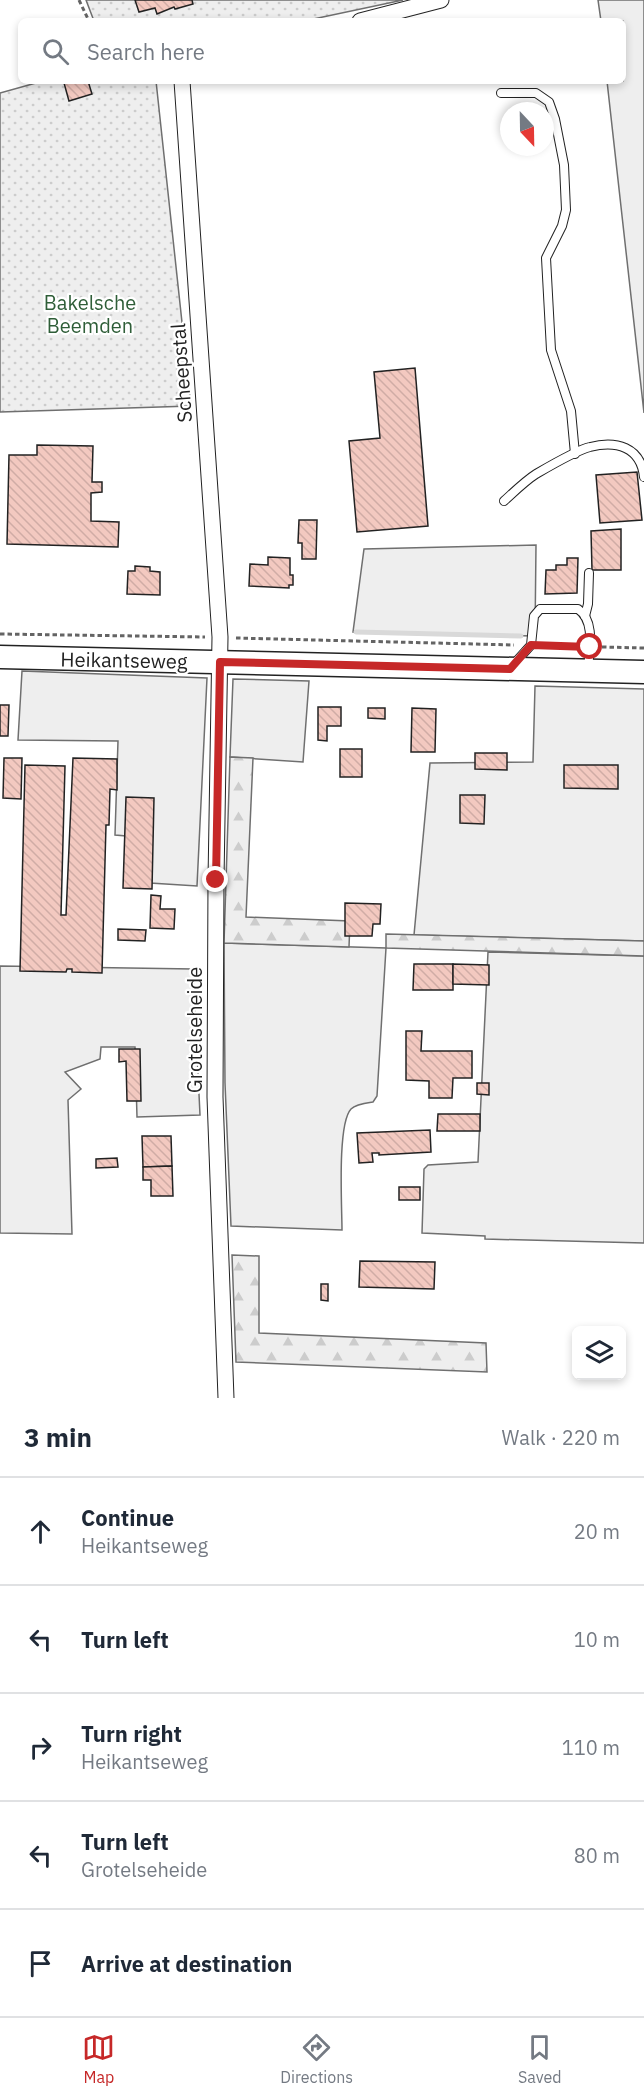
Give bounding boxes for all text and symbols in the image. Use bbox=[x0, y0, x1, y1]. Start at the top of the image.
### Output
search box bbox=[18, 18, 626, 84]
icon: search bbox=[39, 35, 72, 68]
text: Search here bbox=[87, 37, 205, 66]
north arrow bbox=[500, 102, 554, 156]
park label: Bakelsche Beemden bbox=[44, 289, 136, 339]
street label: Scheepstal bbox=[164, 323, 198, 423]
route start bbox=[576, 633, 602, 659]
street label: Heikantseweg bbox=[60, 645, 188, 675]
route end bbox=[202, 866, 228, 892]
street label: Grotelseheide bbox=[181, 967, 208, 1093]
map controls bbox=[572, 1326, 626, 1380]
button: layers bbox=[572, 1326, 626, 1380]
text: 3 min bbox=[24, 1420, 92, 1454]
text: Walk · 220 m bbox=[502, 1424, 620, 1451]
text: Continue bbox=[81, 1503, 174, 1532]
icon: ahead bbox=[24, 1515, 57, 1548]
text: 20 m bbox=[574, 1518, 620, 1545]
text: Heikantseweg bbox=[81, 1532, 208, 1559]
icon: left bbox=[24, 1623, 57, 1656]
text: Turn left bbox=[81, 1625, 169, 1654]
text: 10 m bbox=[574, 1626, 620, 1653]
text: Turn right bbox=[81, 1719, 182, 1748]
icon: right bbox=[24, 1731, 57, 1764]
text: 110 m bbox=[562, 1734, 620, 1761]
text: Heikantseweg bbox=[81, 1748, 208, 1775]
text: Turn left bbox=[81, 1827, 169, 1856]
icon: left bbox=[24, 1839, 57, 1872]
text: 80 m bbox=[574, 1842, 620, 1869]
text: Grotelseheide bbox=[81, 1856, 207, 1883]
icon: arrive bbox=[24, 1947, 57, 1980]
text: Arrive at destination bbox=[81, 1949, 292, 1978]
tab: Map bbox=[82, 2031, 115, 2087]
tab: Directions bbox=[280, 2031, 353, 2087]
tab: Saved bbox=[518, 2031, 562, 2087]

